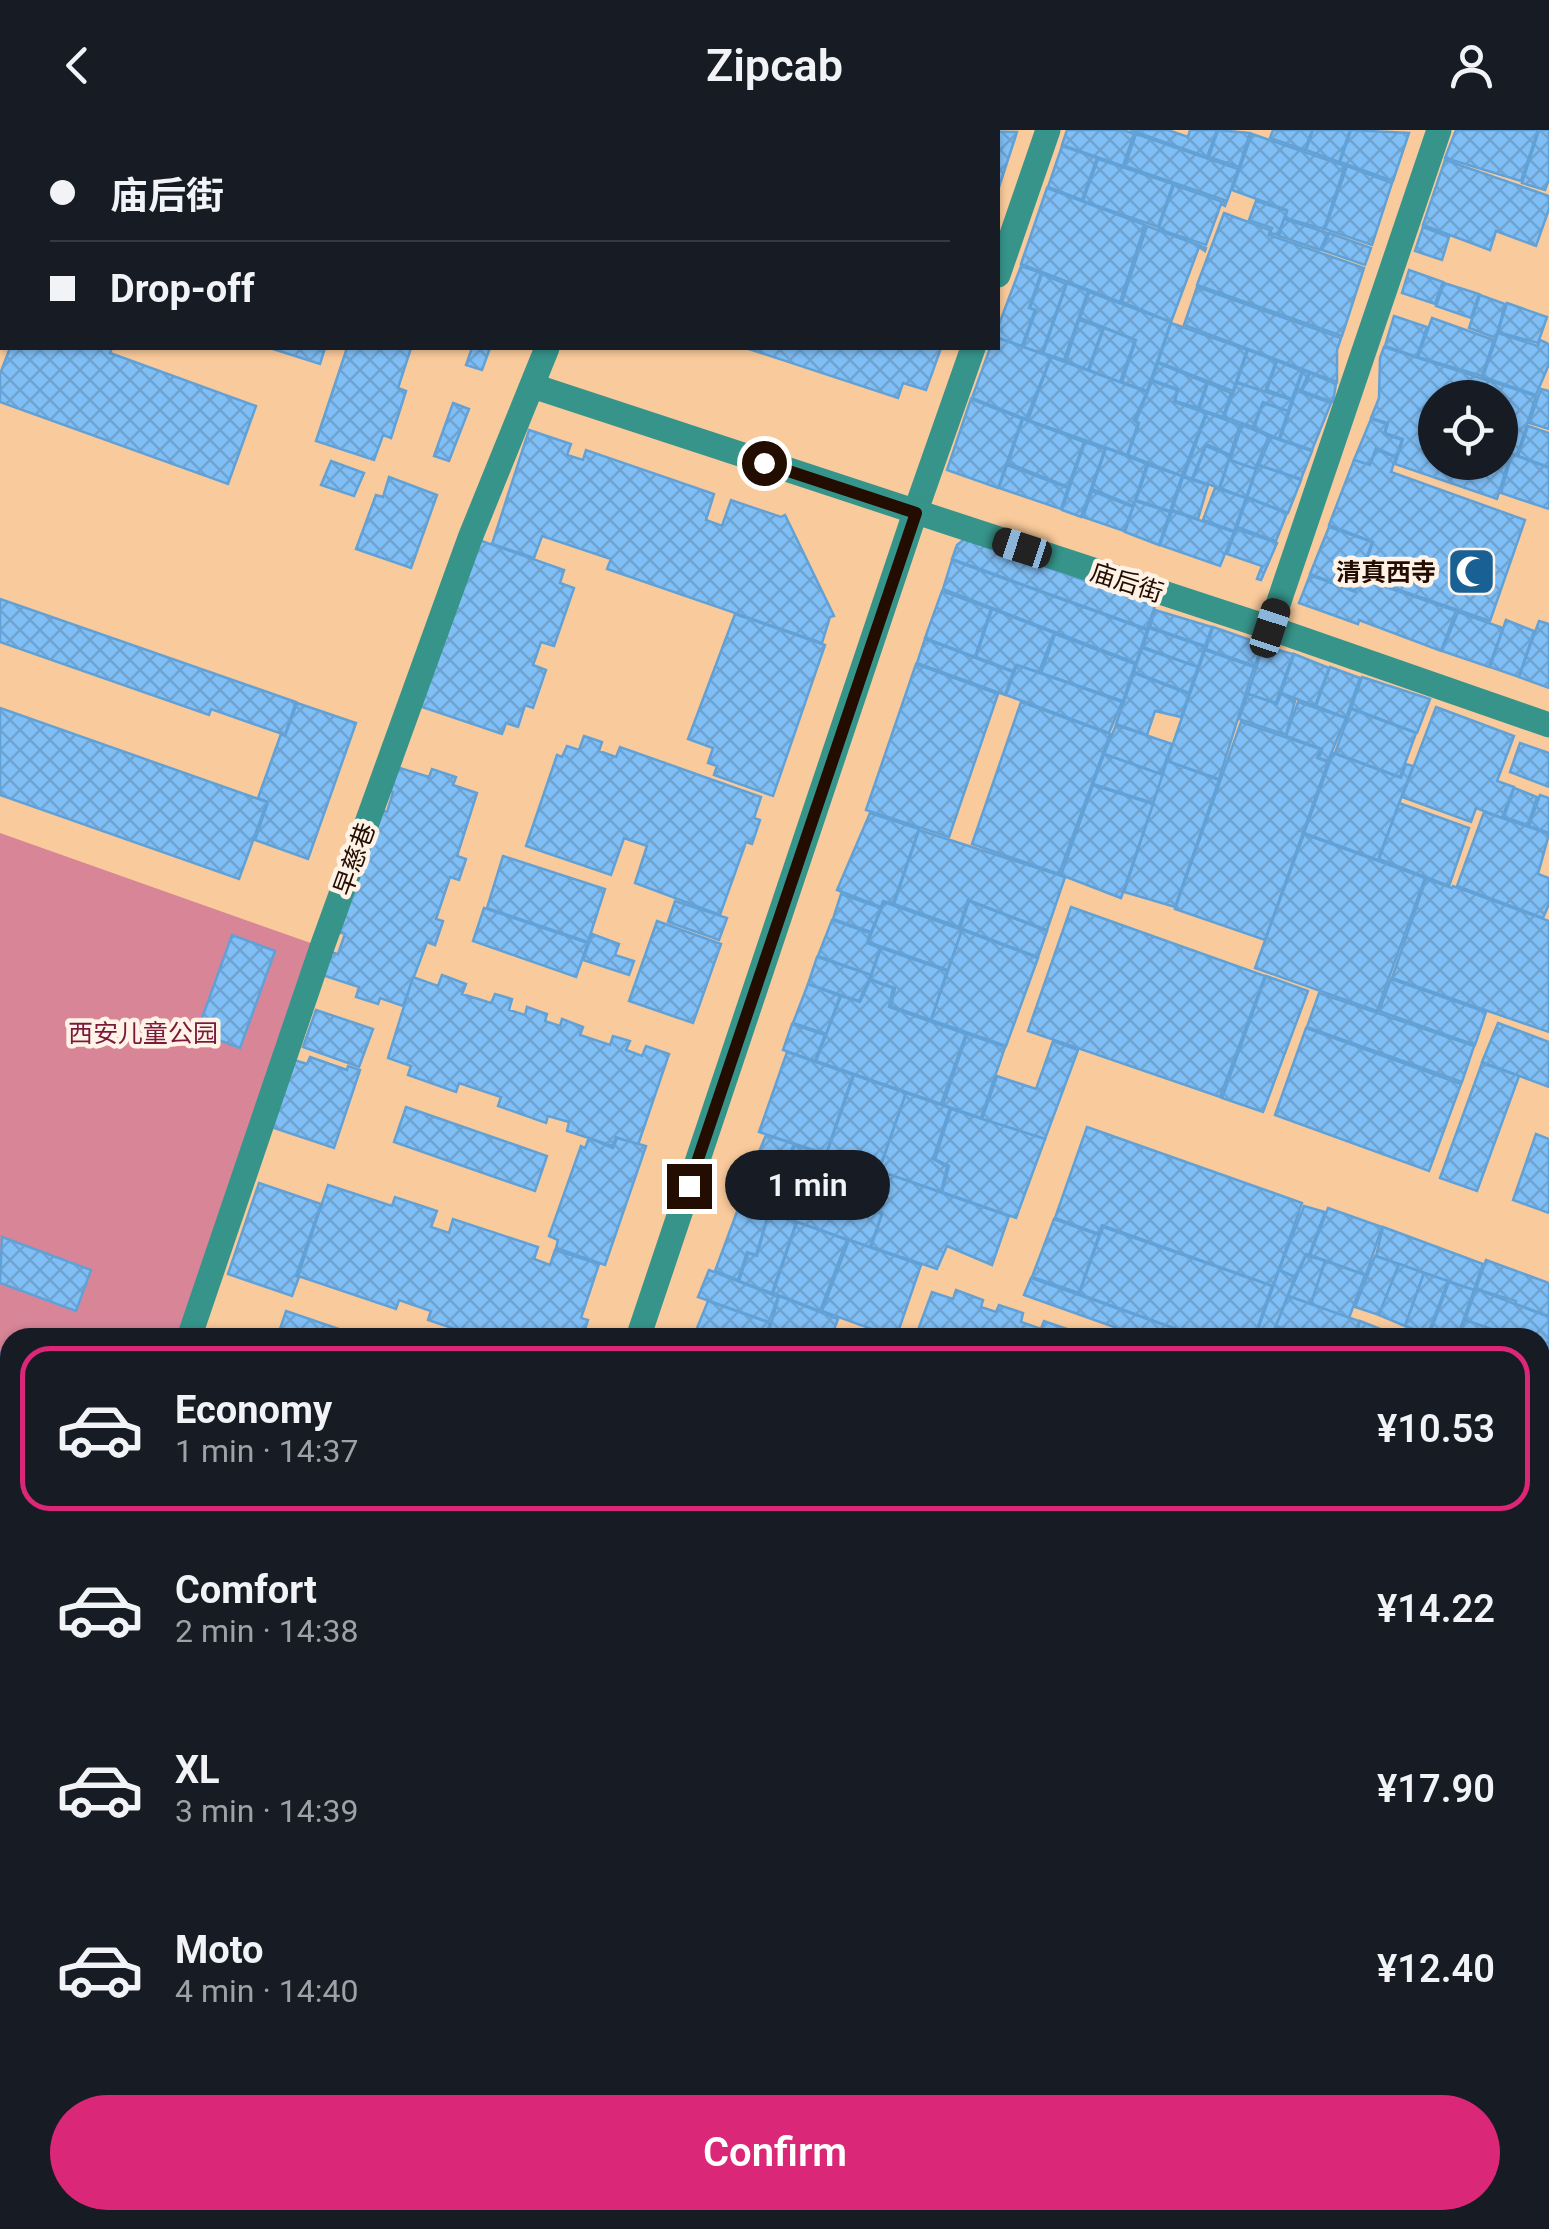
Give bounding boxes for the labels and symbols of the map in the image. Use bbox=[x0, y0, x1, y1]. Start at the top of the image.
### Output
route start bbox=[742, 441, 787, 486]
car bbox=[989, 524, 1055, 572]
mosque icon: 清真西寺 bbox=[1445, 546, 1497, 598]
street label: 庙后街 bbox=[1087, 557, 1167, 608]
place label: 清真西寺 bbox=[1336, 558, 1436, 587]
car bbox=[1246, 595, 1294, 661]
street label: 早慈巷 bbox=[328, 819, 381, 899]
park label: 西安儿童公园 bbox=[68, 1019, 218, 1048]
callout: 1 min bbox=[724, 1151, 889, 1221]
route end bbox=[667, 1164, 712, 1209]

